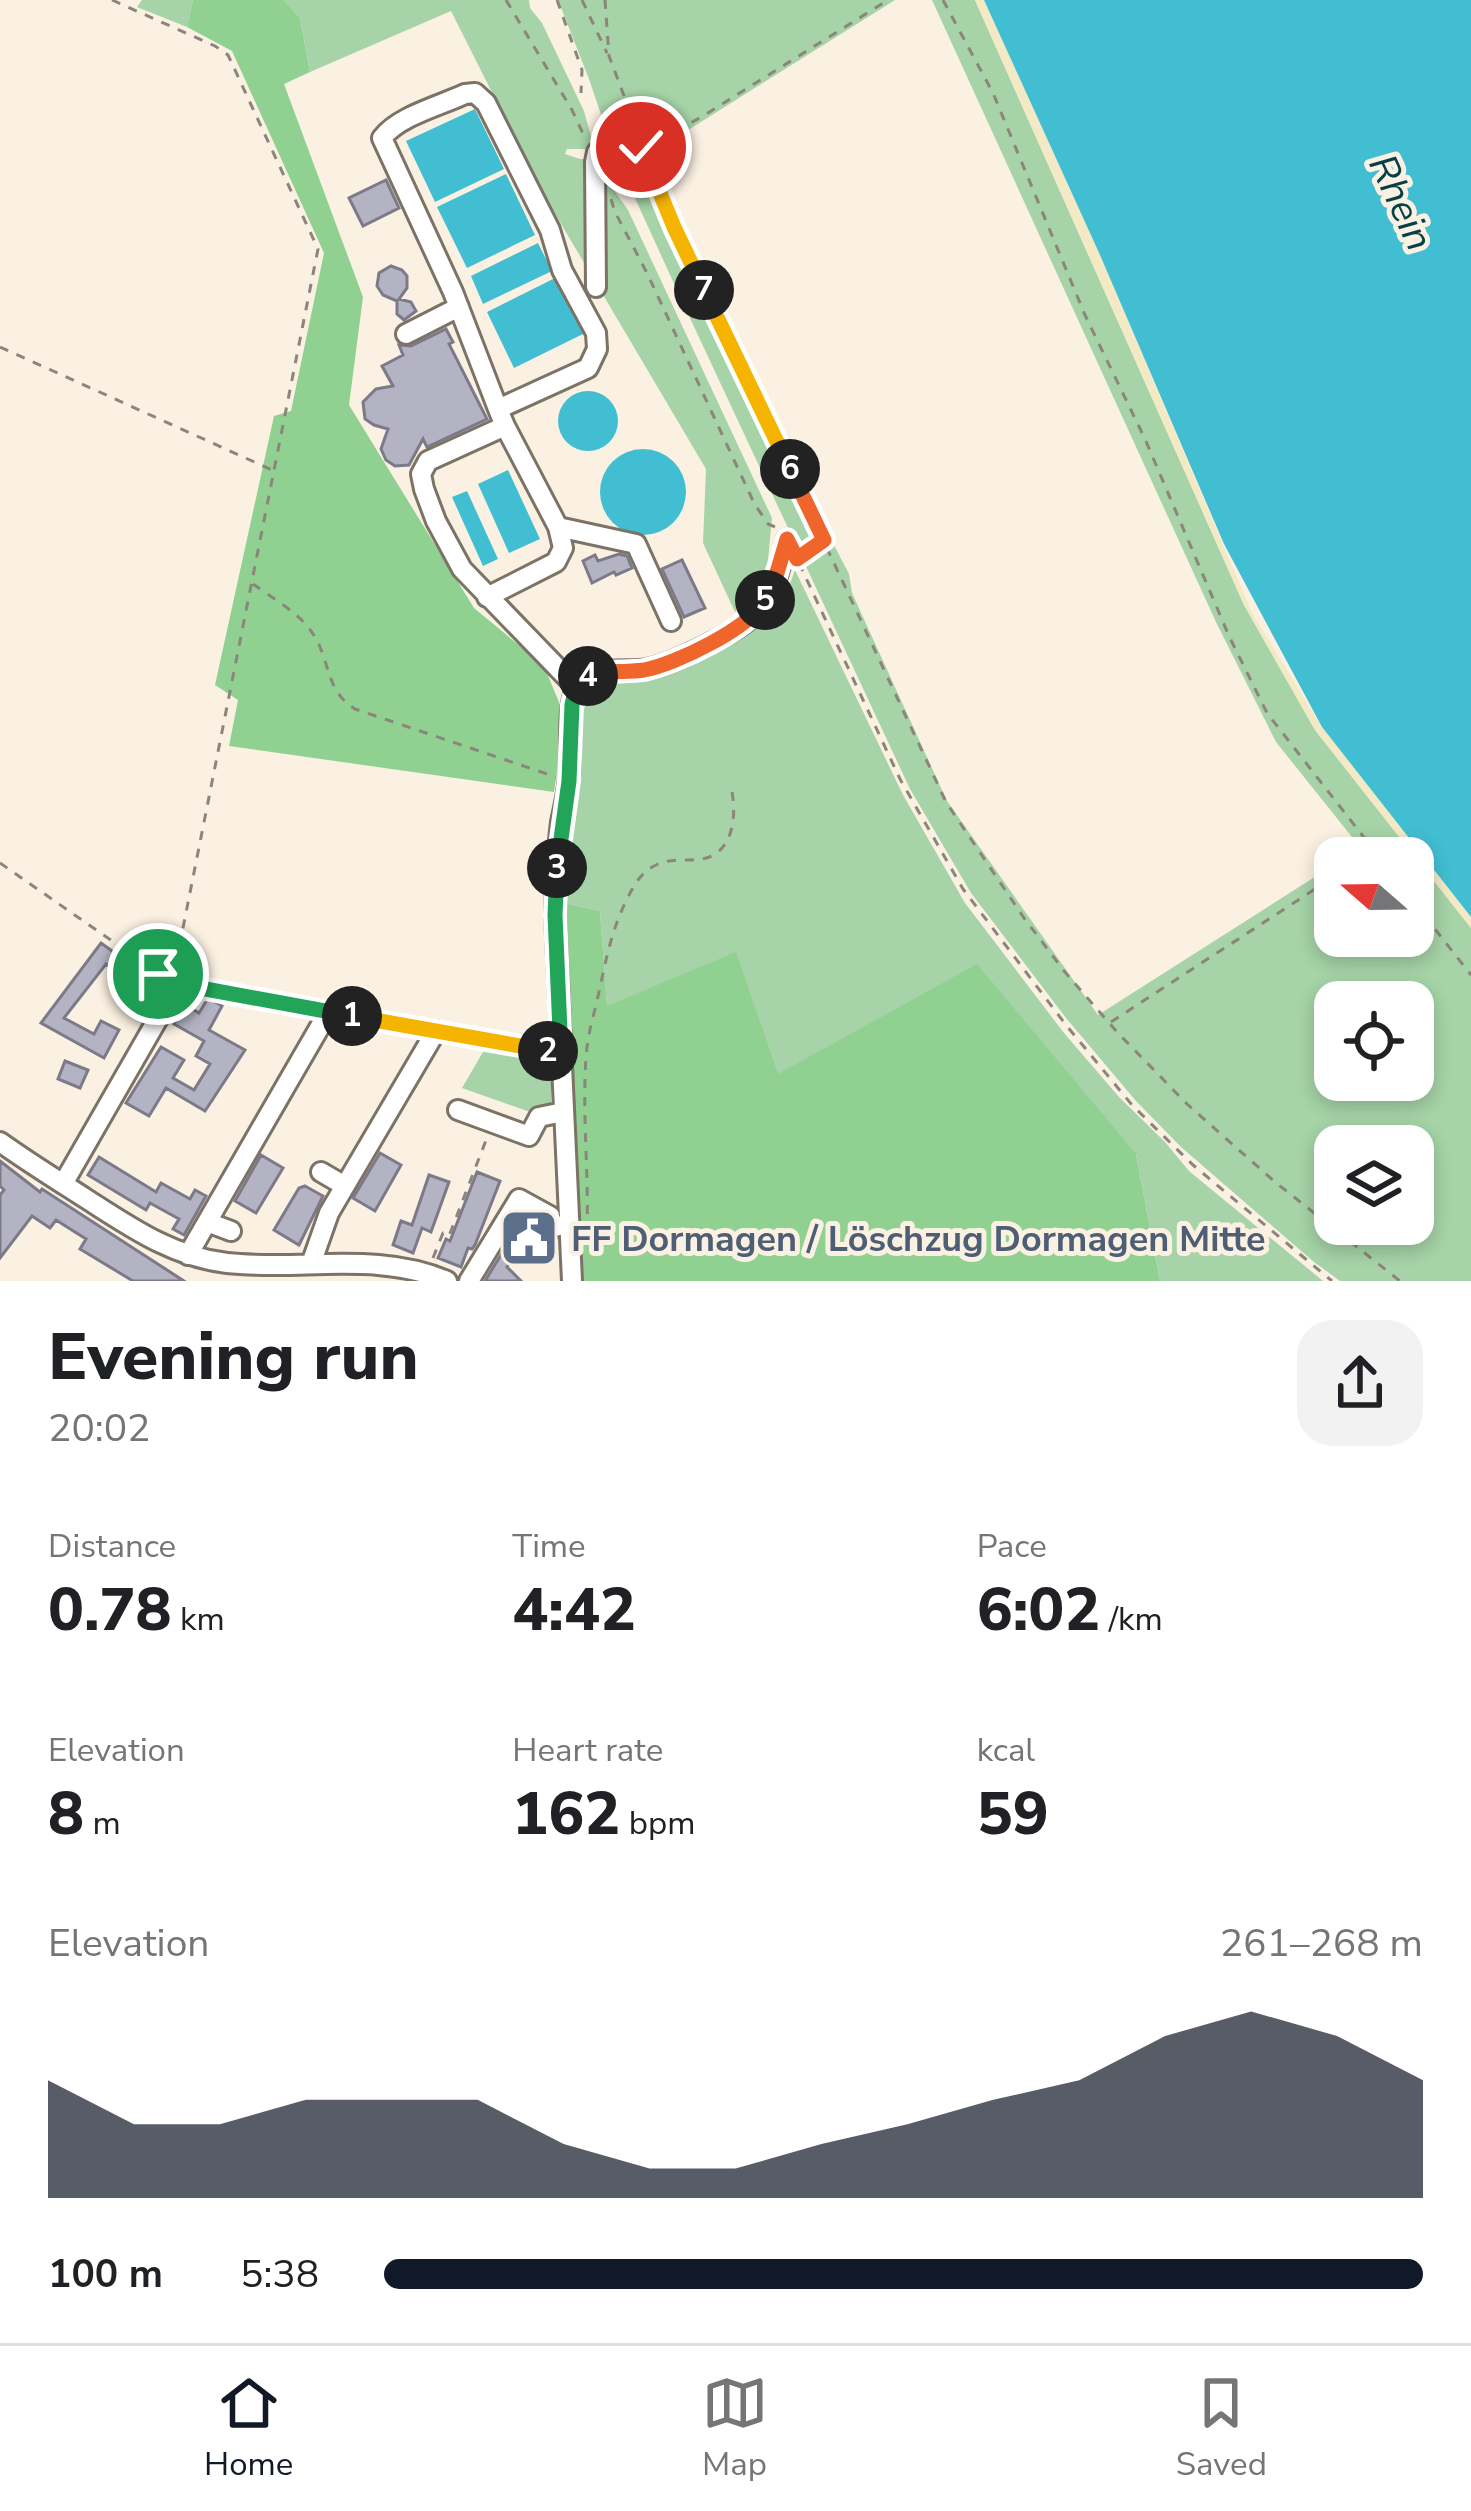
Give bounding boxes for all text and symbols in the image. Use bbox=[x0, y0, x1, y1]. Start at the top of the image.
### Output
pin bbox=[590, 96, 692, 198]
icon: check bbox=[608, 114, 674, 180]
water label: Rhein bbox=[1355, 146, 1446, 259]
pin: 7 bbox=[674, 260, 734, 320]
text: 7 bbox=[694, 267, 714, 312]
pin: 6 bbox=[760, 439, 820, 499]
text: 6 bbox=[780, 446, 800, 491]
pin: 5 bbox=[735, 570, 795, 630]
text: 5 bbox=[755, 577, 775, 622]
pin: 4 bbox=[558, 646, 618, 706]
text: 4 bbox=[578, 653, 598, 698]
north arrow bbox=[1314, 837, 1434, 957]
map controls bbox=[1314, 837, 1434, 1245]
pin: 3 bbox=[527, 838, 587, 898]
text: 3 bbox=[547, 845, 567, 890]
pin bbox=[107, 923, 209, 1025]
icon: arrive bbox=[125, 941, 191, 1007]
button: locate bbox=[1314, 981, 1434, 1101]
pin: 1 bbox=[322, 986, 382, 1046]
text: 1 bbox=[342, 993, 362, 1038]
pin: 2 bbox=[518, 1021, 578, 1081]
text: 2 bbox=[538, 1028, 558, 1073]
button: layers bbox=[1314, 1125, 1434, 1245]
public building icon: FF Dormagen / Löschzug Dormagen Mitte bbox=[498, 1207, 560, 1269]
place label: FF Dormagen / Löschzug Dormagen Mitte bbox=[571, 1215, 1266, 1264]
text: Evening run bbox=[48, 1312, 419, 1402]
button: share bbox=[1297, 1320, 1423, 1446]
text: 20:02 bbox=[48, 1402, 151, 1455]
text: Distance bbox=[48, 1524, 176, 1569]
text: Time bbox=[512, 1524, 586, 1569]
text: Pace bbox=[977, 1524, 1047, 1569]
text: 0.78 bbox=[48, 1569, 172, 1651]
text: 4:42 bbox=[512, 1569, 636, 1651]
text: 6:02 bbox=[977, 1569, 1100, 1651]
text: km bbox=[172, 1597, 225, 1642]
text: /km bbox=[1100, 1597, 1163, 1642]
text: Elevation bbox=[48, 1728, 185, 1773]
text: Heart rate bbox=[512, 1728, 663, 1773]
text: kcal bbox=[977, 1728, 1035, 1773]
text: 8 bbox=[48, 1773, 84, 1855]
text: 162 bbox=[512, 1773, 620, 1855]
text: 59 bbox=[977, 1773, 1049, 1855]
text: m bbox=[84, 1801, 121, 1846]
text: bpm bbox=[620, 1801, 696, 1846]
text: Elevation bbox=[48, 1917, 209, 1970]
text: 261–268 m bbox=[1220, 1917, 1423, 1970]
text: 100 m bbox=[48, 2248, 163, 2301]
text: 5:38 bbox=[240, 2248, 319, 2301]
tab: Home bbox=[204, 2370, 293, 2487]
tab: Map bbox=[702, 2370, 768, 2487]
tab: Saved bbox=[1176, 2370, 1267, 2487]

